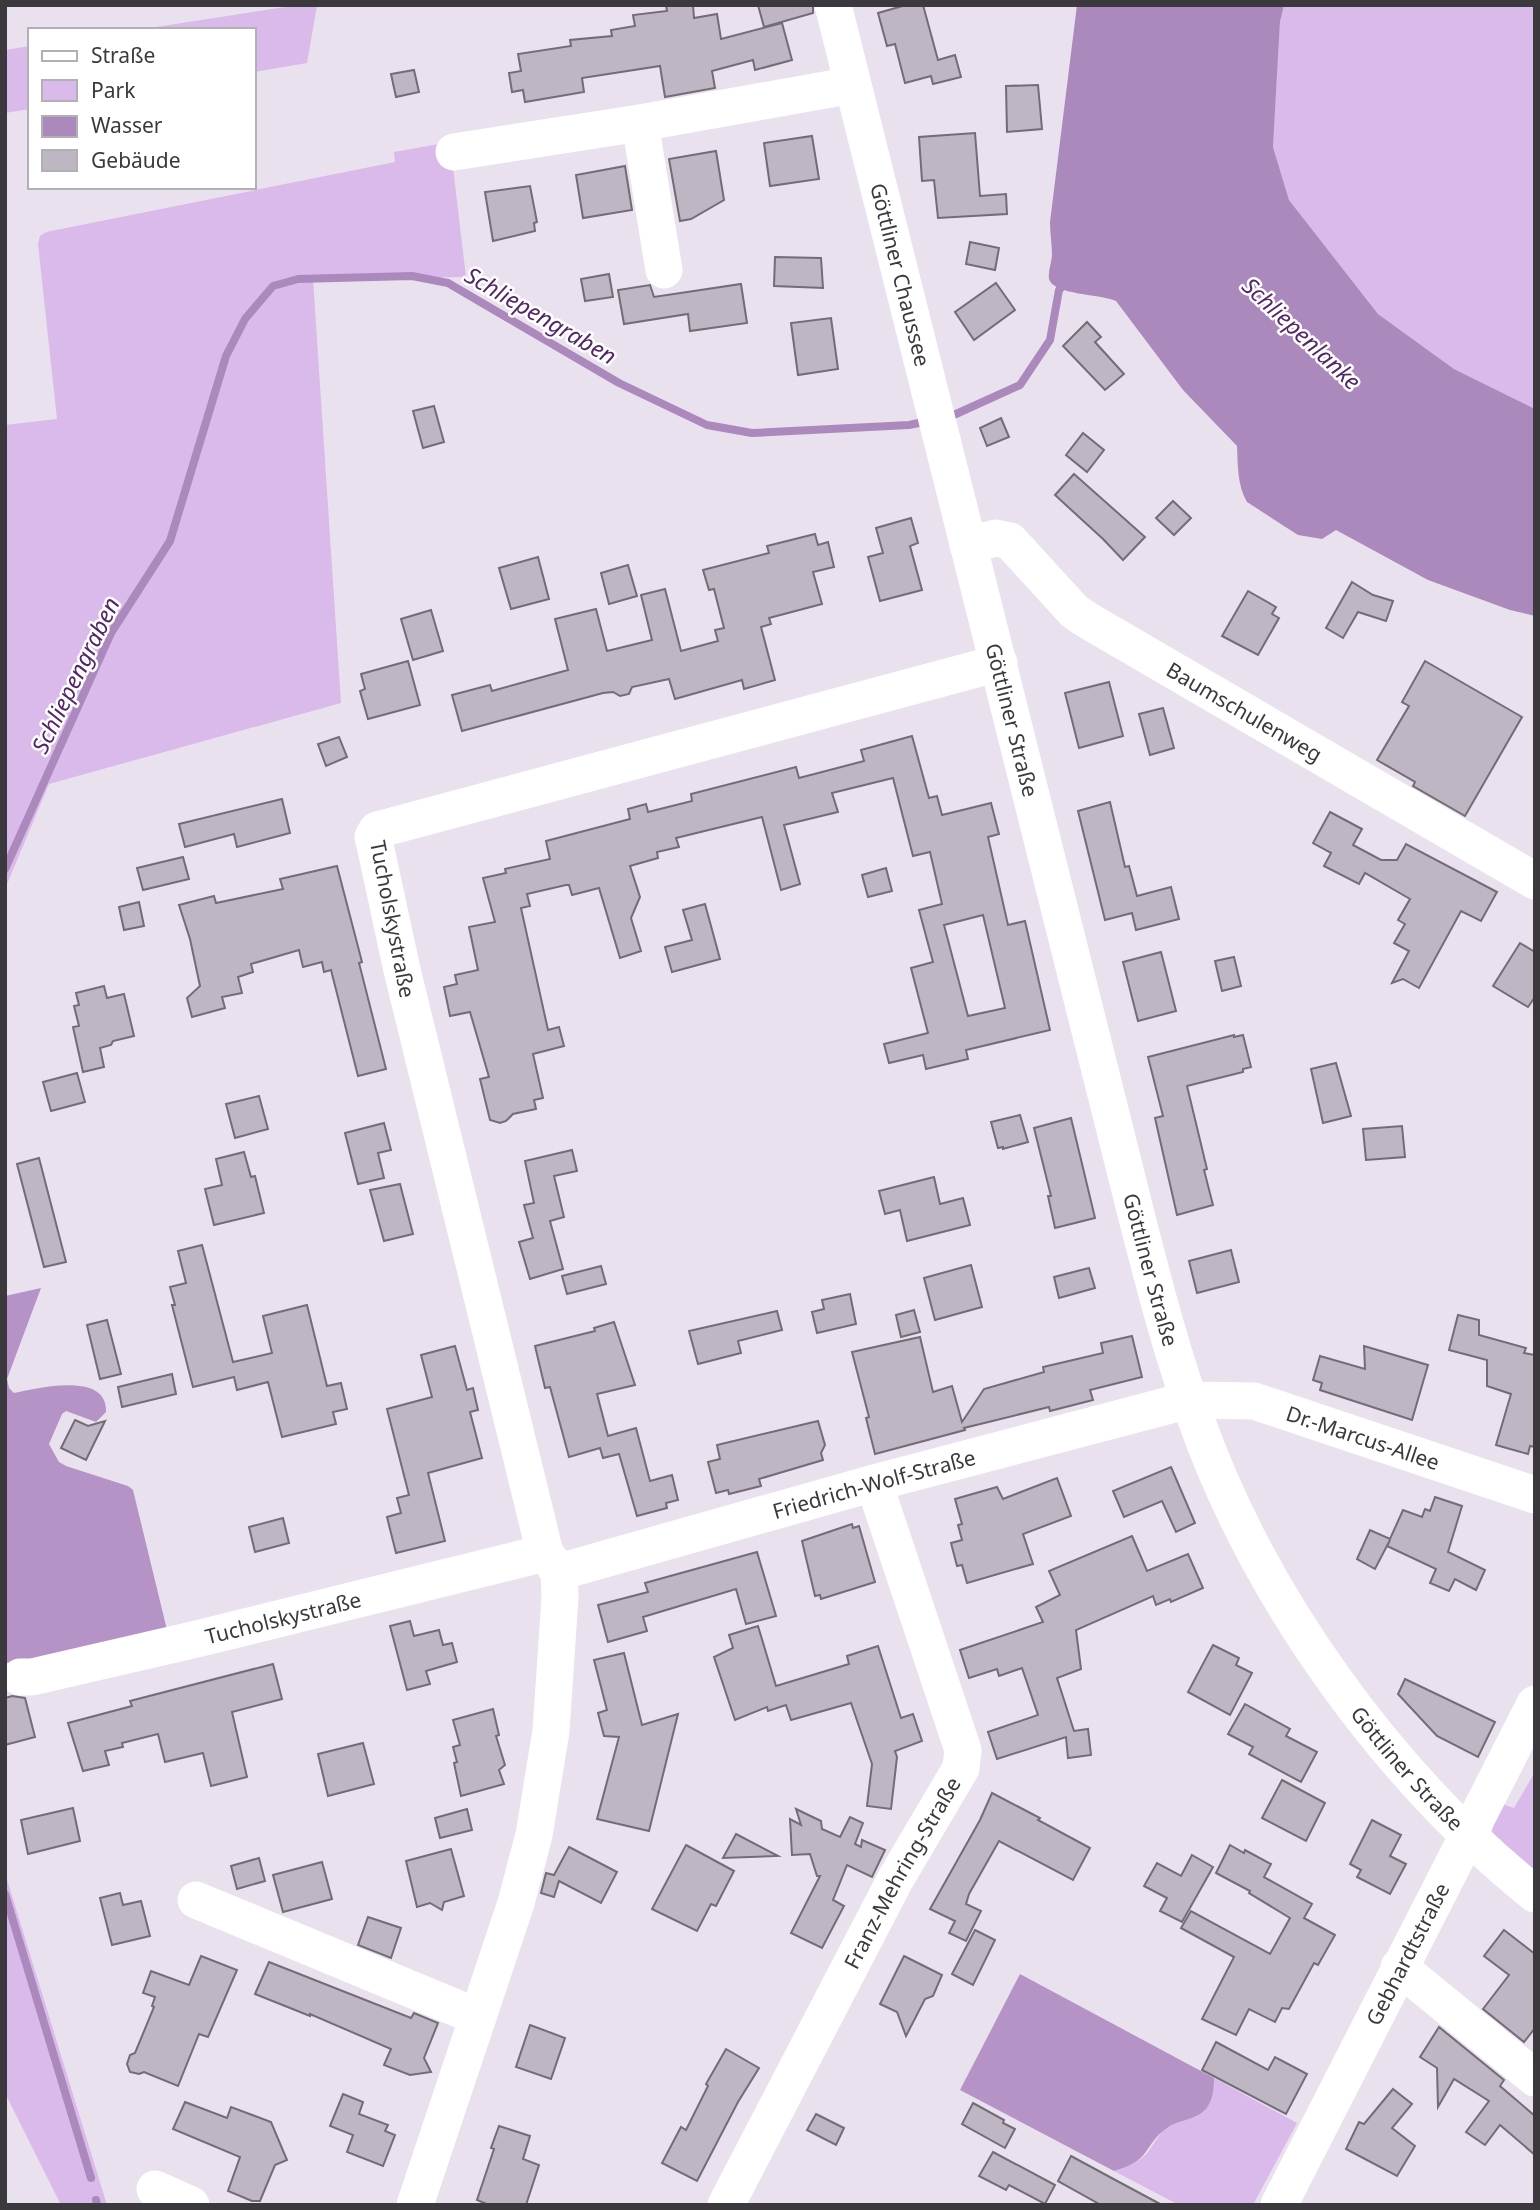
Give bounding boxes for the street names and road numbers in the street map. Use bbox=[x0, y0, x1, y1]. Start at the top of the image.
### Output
street label: Göttliner Chaussee bbox=[864, 180, 937, 369]
street label: Göttliner Straße bbox=[979, 640, 1045, 800]
street label: Baumschulenweg bbox=[1161, 655, 1327, 768]
street label: Tucholskystraße bbox=[364, 838, 422, 1000]
street label: Göttliner Straße bbox=[1117, 1190, 1185, 1350]
street label: Dr.-Marcus-Allee bbox=[1283, 1399, 1443, 1476]
street label: Friedrich-Wolf-Straße bbox=[769, 1443, 978, 1525]
street label: Tucholskystraße bbox=[202, 1585, 364, 1650]
street label: Göttliner Straße bbox=[1345, 1700, 1470, 1837]
street label: Franz-Mehring-Straße bbox=[837, 1772, 967, 1973]
street label: Gebhardtstraße bbox=[1359, 1878, 1455, 2030]

